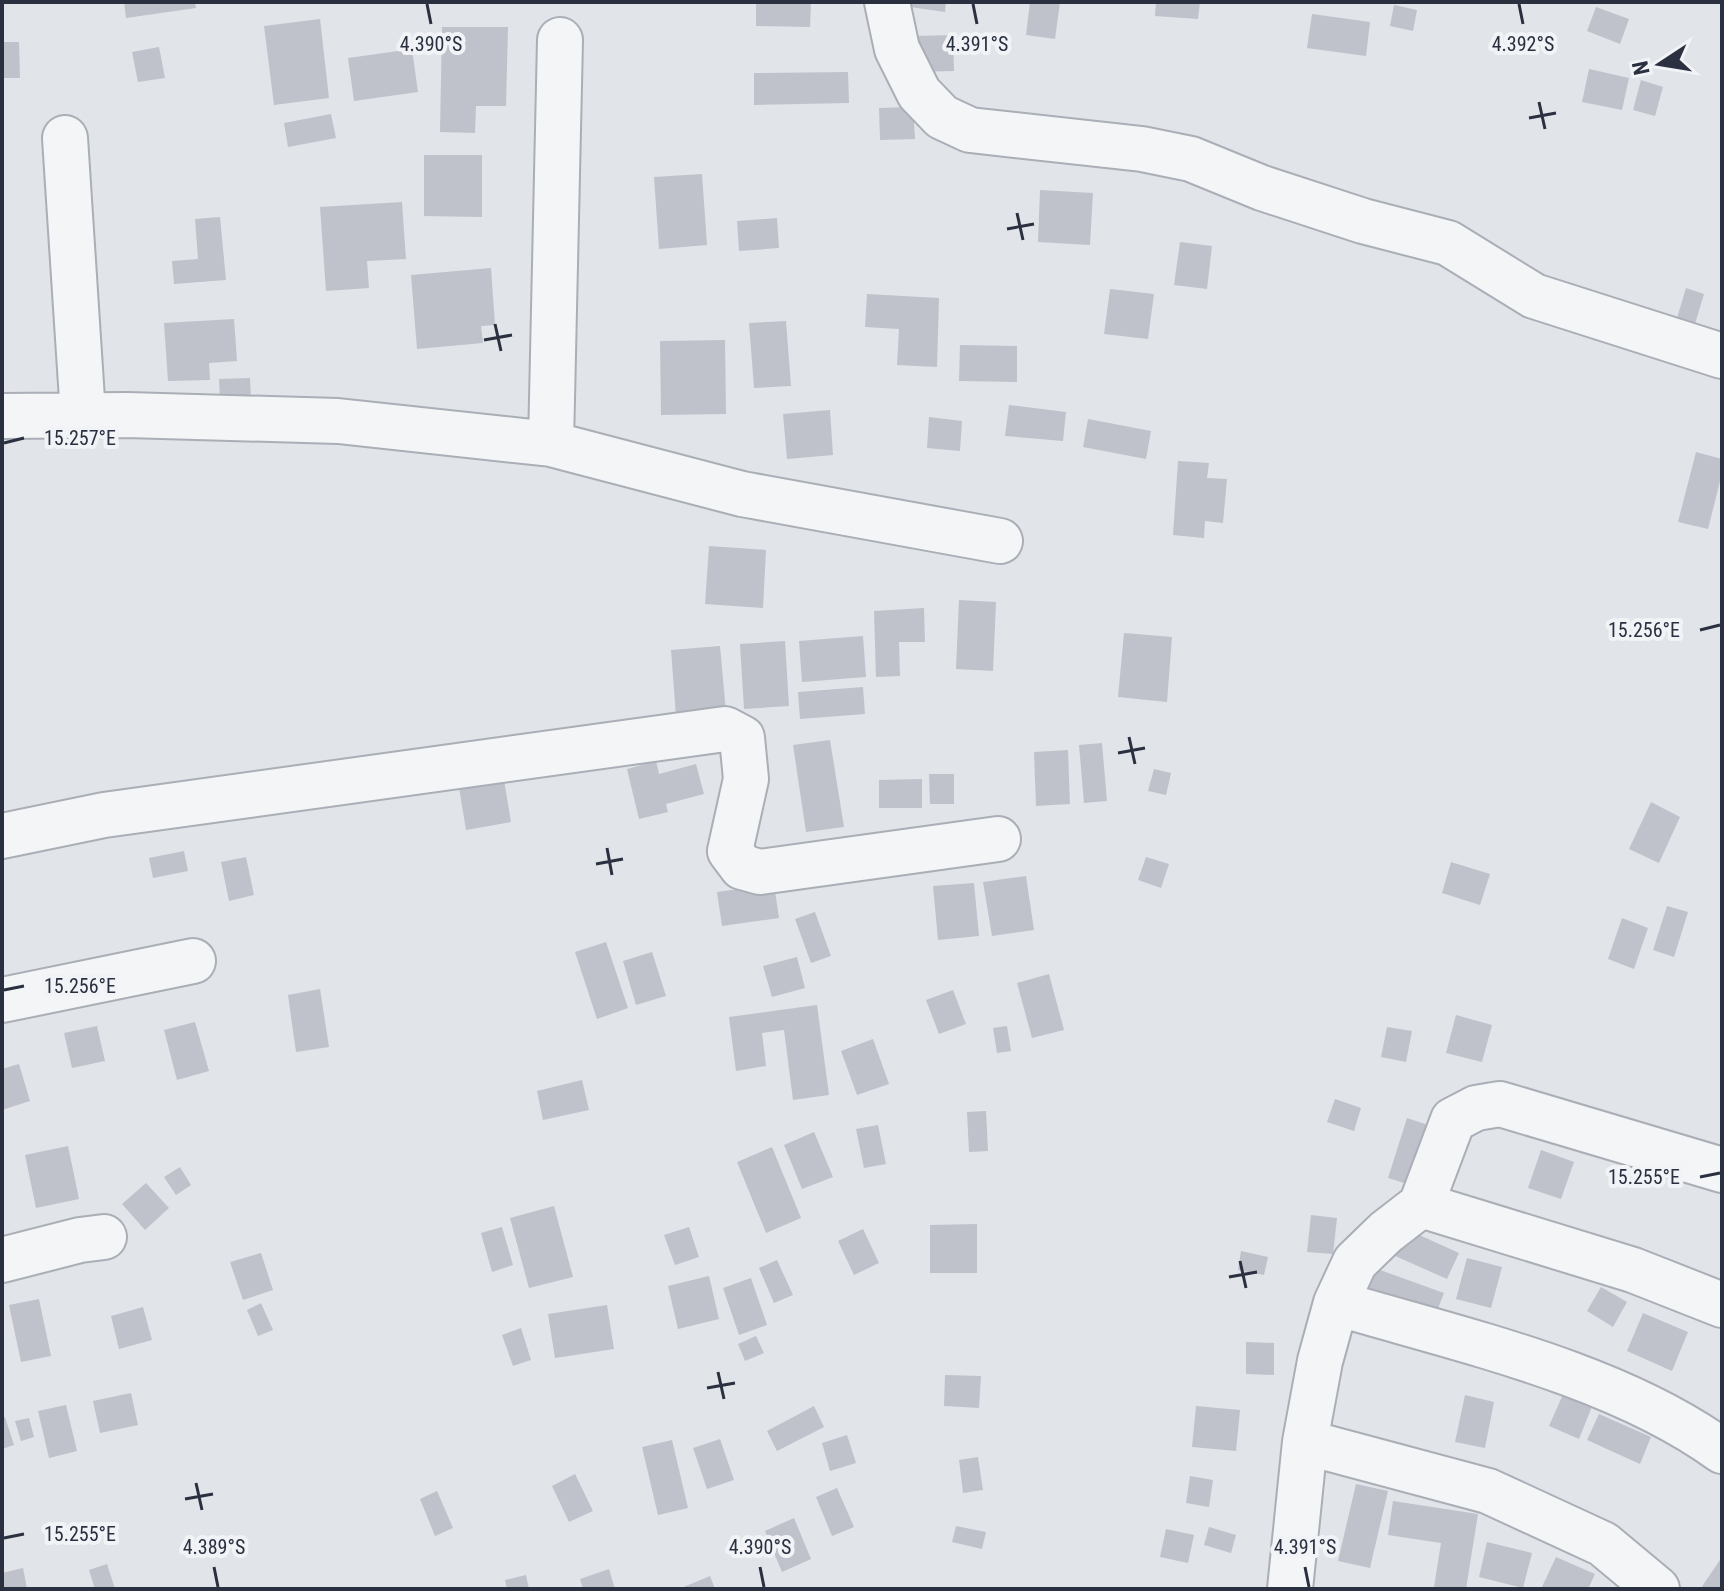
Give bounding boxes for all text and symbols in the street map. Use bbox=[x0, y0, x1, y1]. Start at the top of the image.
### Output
north arrow bbox=[1620, 24, 1700, 104]
text: 4.390°S bbox=[400, 32, 462, 56]
text: 4.391°S bbox=[946, 32, 1008, 56]
text: 4.392°S bbox=[1492, 32, 1554, 56]
text: N bbox=[1627, 59, 1655, 77]
text: 15.257°E bbox=[44, 426, 116, 450]
text: 15.256°E bbox=[1608, 618, 1680, 642]
text: 15.256°E bbox=[44, 974, 116, 998]
text: 15.255°E bbox=[1608, 1165, 1680, 1189]
text: 15.255°E bbox=[44, 1522, 116, 1546]
text: 4.389°S bbox=[183, 1535, 245, 1559]
text: 4.390°S bbox=[729, 1535, 791, 1559]
text: 4.391°S bbox=[1274, 1535, 1336, 1559]

